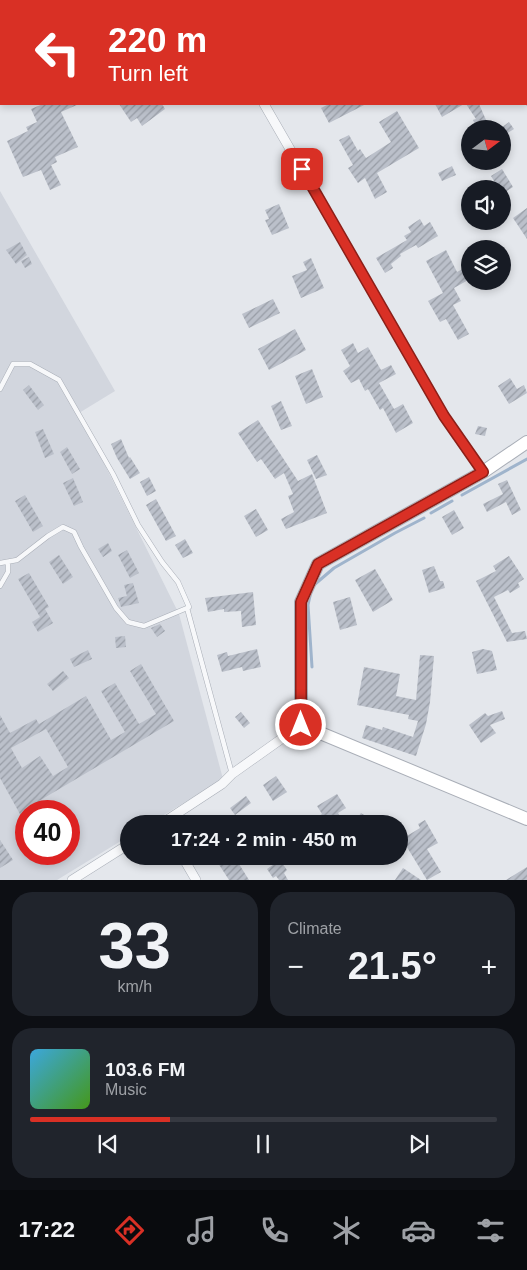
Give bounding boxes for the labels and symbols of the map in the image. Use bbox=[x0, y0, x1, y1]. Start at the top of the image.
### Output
north arrow bbox=[461, 120, 511, 170]
pin bbox=[281, 148, 323, 190]
position arrow bbox=[274, 698, 326, 750]
speed limit sign: 40 bbox=[15, 800, 80, 865]

